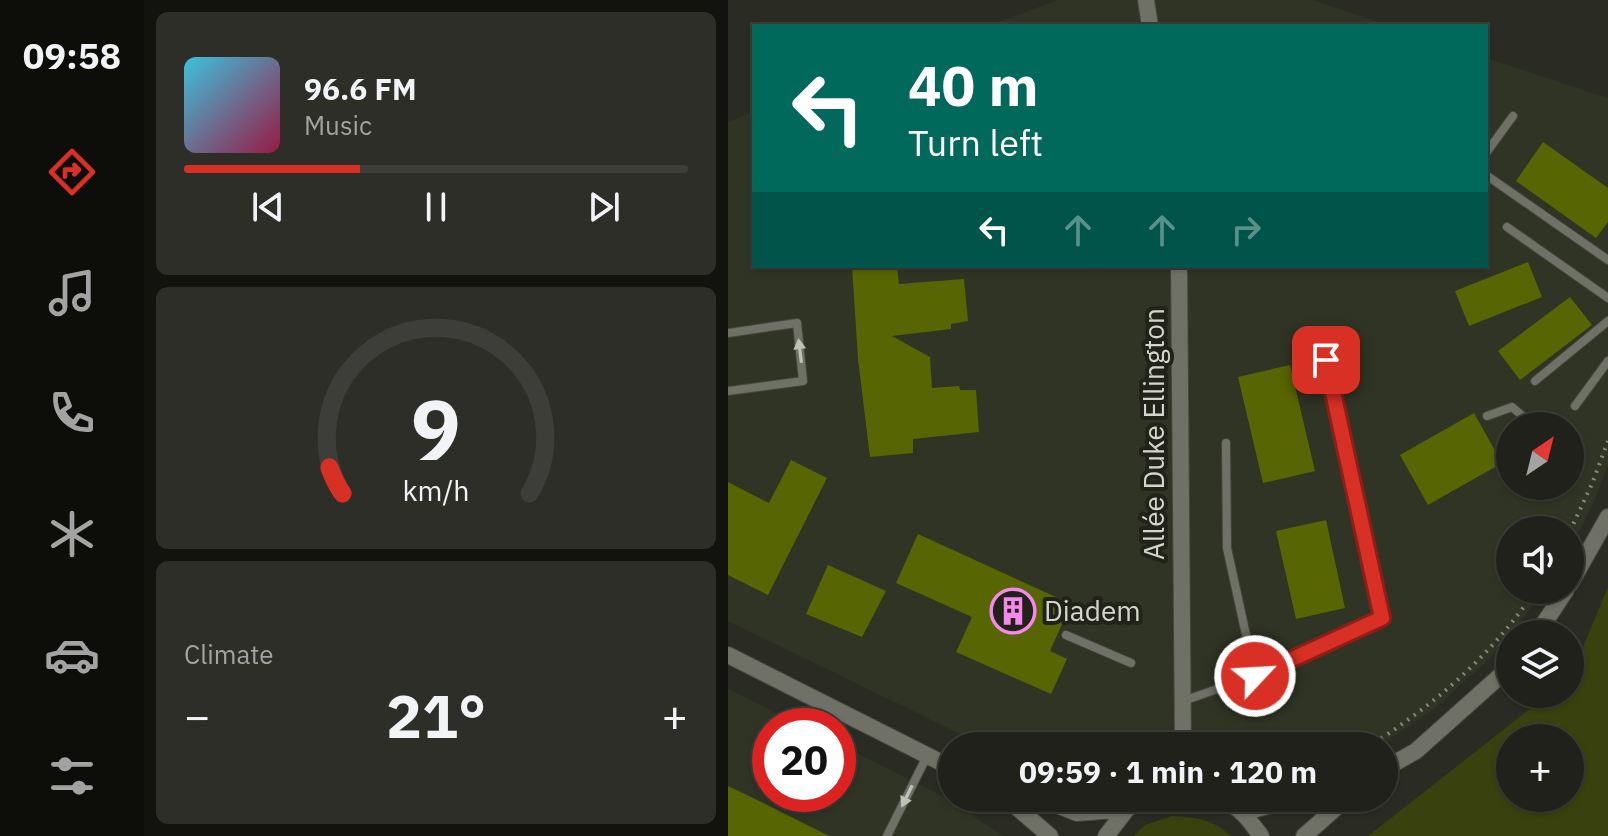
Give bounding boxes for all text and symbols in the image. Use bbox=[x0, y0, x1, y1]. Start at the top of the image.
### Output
text: 09:58 bbox=[23, 32, 121, 79]
text: 40 m bbox=[908, 49, 1038, 121]
icon: left bbox=[776, 56, 880, 160]
text: 96.6 FM bbox=[304, 69, 417, 108]
text: Music bbox=[304, 108, 372, 142]
text: Turn left bbox=[908, 119, 1043, 166]
icon: directions bbox=[44, 144, 100, 200]
icon: previous bbox=[246, 185, 290, 229]
icon: pause bbox=[414, 185, 458, 229]
icon: next bbox=[582, 185, 626, 229]
icon: left bbox=[972, 208, 1016, 252]
icon: ahead bbox=[1056, 208, 1100, 252]
icon: ahead bbox=[1140, 208, 1184, 252]
icon: right bbox=[1224, 208, 1268, 252]
icon: music bbox=[44, 265, 100, 321]
street label: Allée Duke Ellington bbox=[1135, 308, 1172, 560]
pin bbox=[1292, 326, 1360, 394]
one-way arrow bbox=[793, 338, 806, 363]
icon: arrive bbox=[1304, 338, 1348, 382]
text: 9 bbox=[411, 375, 461, 483]
icon: phone bbox=[44, 385, 100, 441]
north arrow bbox=[1496, 412, 1584, 500]
map controls bbox=[1496, 412, 1584, 812]
text: km/h bbox=[402, 472, 470, 509]
icon: climate bbox=[44, 506, 100, 562]
button: sound bbox=[1496, 516, 1584, 604]
building icon: Diadem bbox=[989, 587, 1037, 635]
place label: Diadem bbox=[1044, 592, 1141, 629]
button: layers bbox=[1496, 620, 1584, 708]
icon: car bbox=[44, 627, 100, 683]
position arrow bbox=[1213, 634, 1297, 718]
text: Climate bbox=[184, 637, 274, 671]
text: 21° bbox=[386, 676, 486, 755]
text: − bbox=[184, 687, 210, 744]
text: + bbox=[662, 687, 688, 744]
speed limit sign: 20 bbox=[752, 708, 856, 812]
button: + bbox=[1496, 724, 1584, 812]
icon: filters bbox=[44, 748, 100, 804]
text: 09:59 · 1 min · 120 m bbox=[1019, 752, 1317, 791]
one-way arrow bbox=[900, 784, 914, 807]

